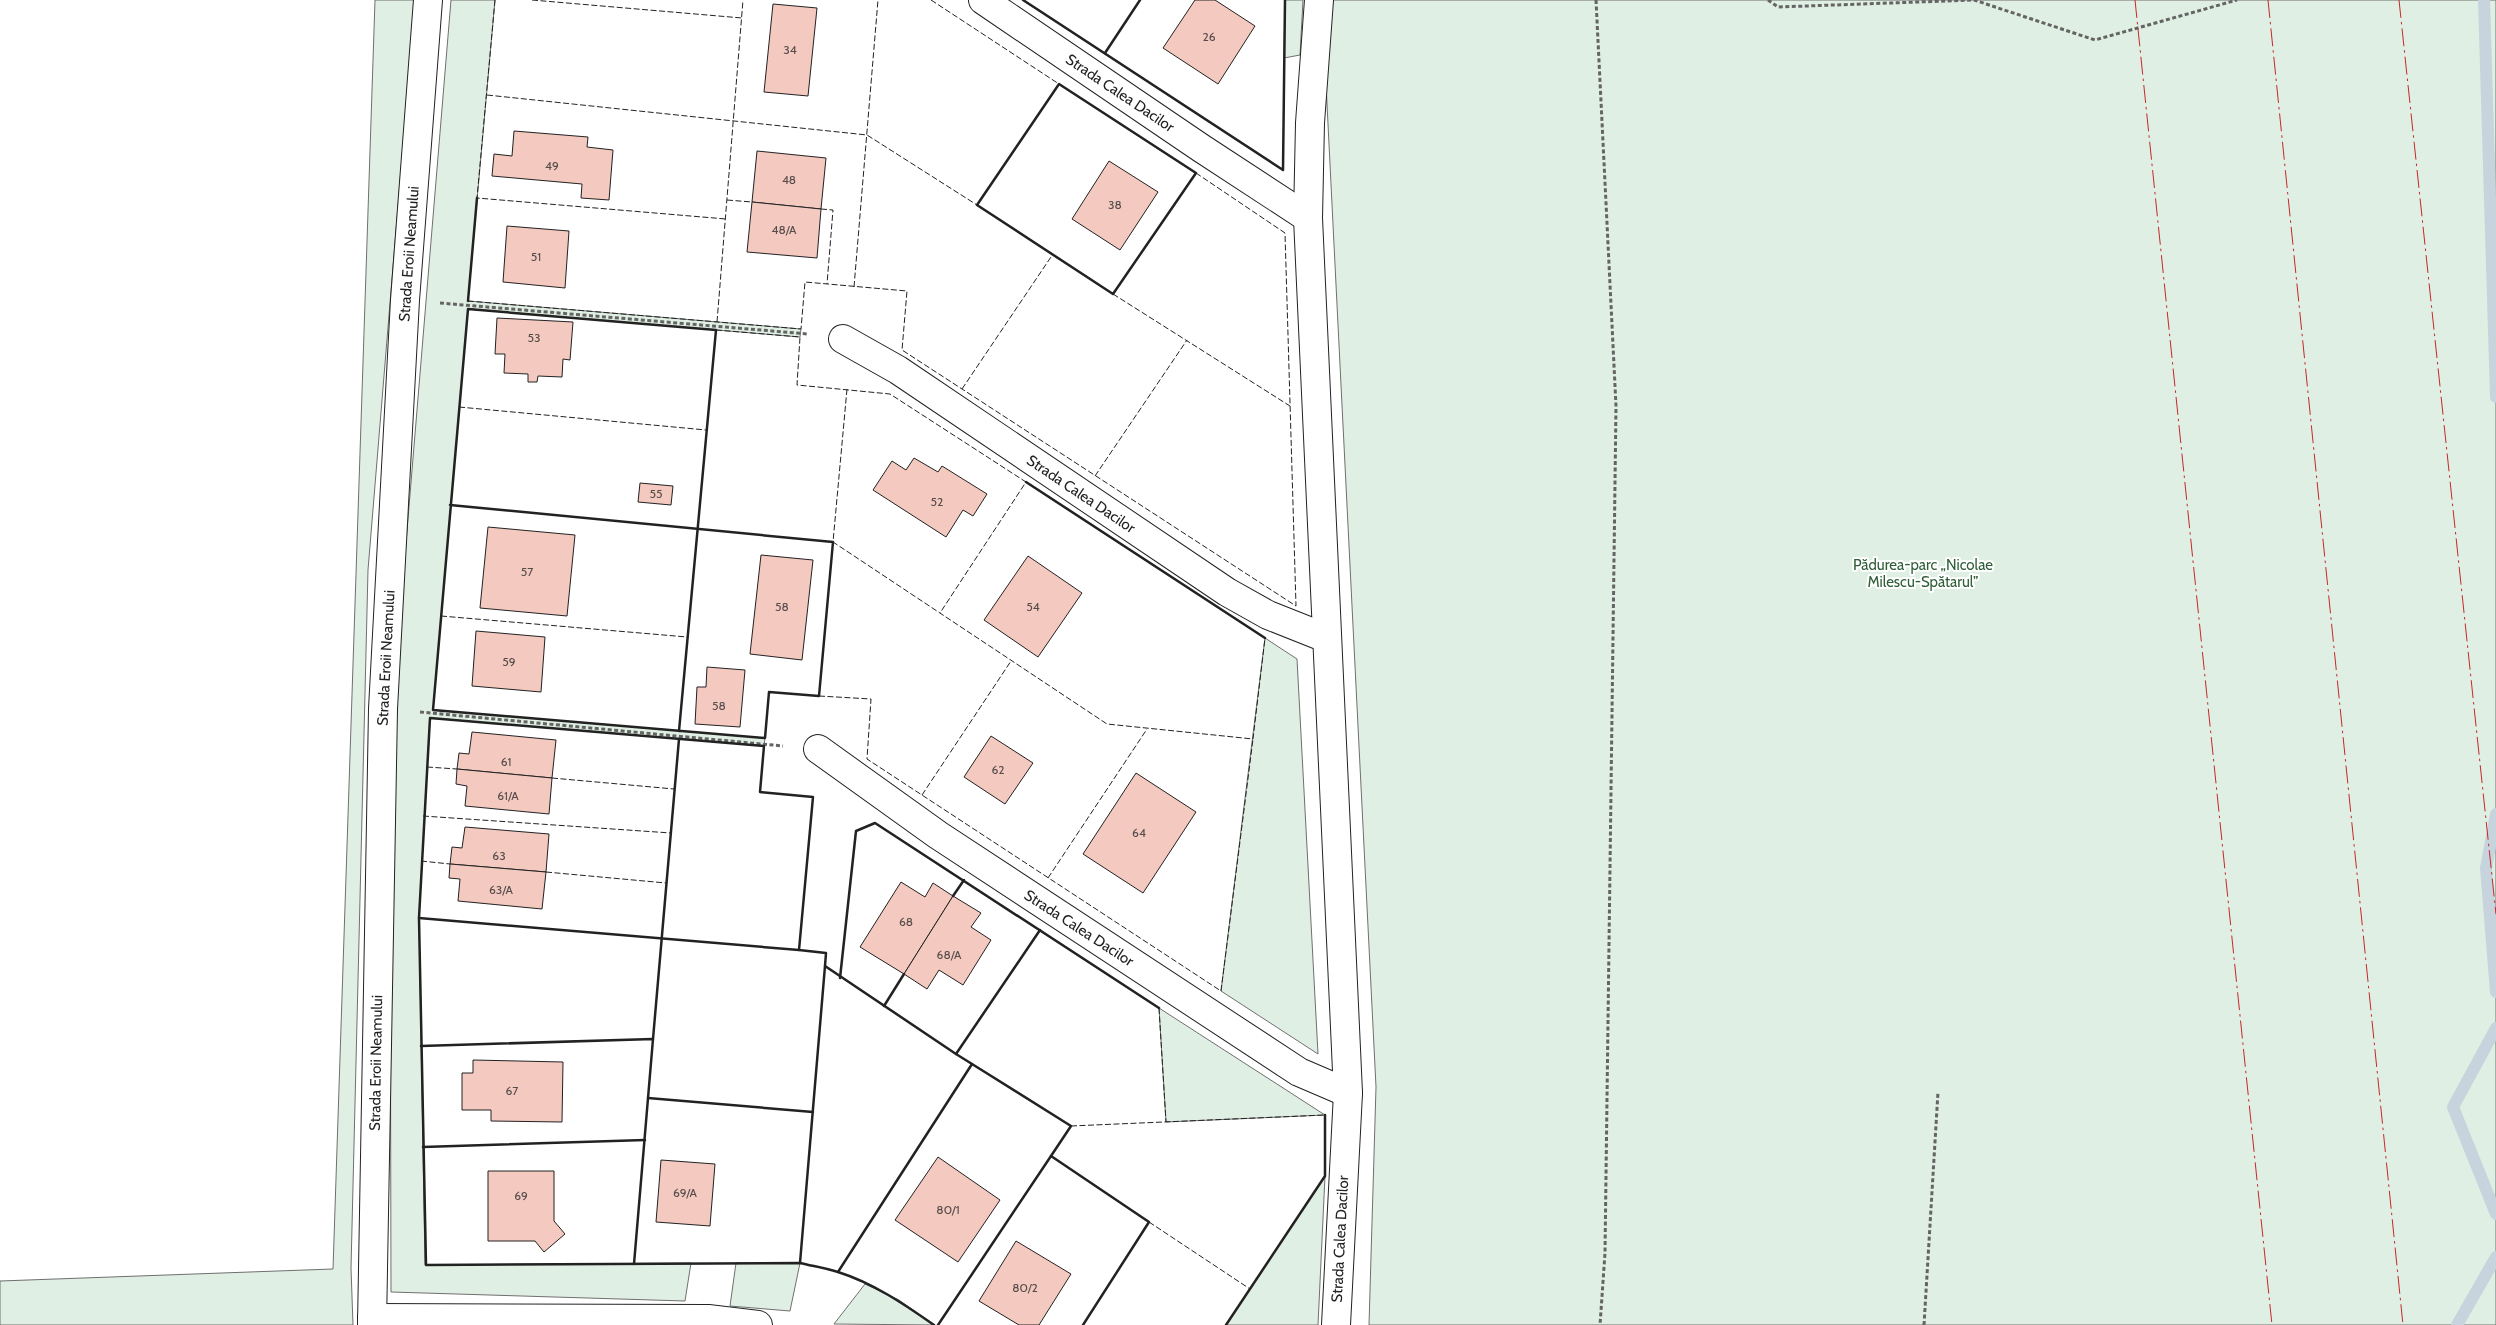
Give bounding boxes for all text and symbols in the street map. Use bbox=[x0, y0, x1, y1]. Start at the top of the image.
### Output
house number: 26 bbox=[1202, 29, 1216, 44]
house number: 34 bbox=[783, 42, 797, 57]
street label: Strada Calea Dacilor bbox=[1062, 50, 1178, 136]
house number: 49 bbox=[545, 158, 559, 173]
house number: 48 bbox=[782, 172, 796, 187]
street label: Strada Eroii Neamului bbox=[395, 186, 423, 322]
house number: 38 bbox=[1108, 197, 1122, 212]
house number: 48/A bbox=[772, 222, 797, 237]
house number: 51 bbox=[531, 249, 541, 264]
house number: 53 bbox=[528, 330, 540, 345]
street label: Strada Calea Dacilor bbox=[1023, 451, 1139, 537]
house number: 55 bbox=[650, 486, 662, 501]
house number: 52 bbox=[931, 494, 943, 509]
park label: Pădurea-parc „Nicolae Milescu-Spătarul” bbox=[1853, 556, 1993, 591]
house number: 57 bbox=[521, 564, 533, 579]
street label: Strada Eroii Neamului bbox=[373, 590, 399, 726]
house number: 58 bbox=[775, 599, 789, 614]
house number: 54 bbox=[1026, 599, 1040, 614]
house number: 59 bbox=[502, 654, 516, 669]
house number: 58 bbox=[712, 698, 726, 713]
house number: 61 bbox=[501, 754, 511, 769]
house number: 62 bbox=[991, 762, 1005, 777]
house number: 61/A bbox=[497, 788, 519, 803]
house number: 64 bbox=[1132, 825, 1146, 840]
house number: 63 bbox=[492, 848, 506, 863]
house number: 63/A bbox=[489, 882, 514, 897]
street label: Strada Calea Dacilor bbox=[1021, 886, 1137, 970]
house number: 68 bbox=[899, 914, 913, 929]
house number: 68/A bbox=[937, 947, 962, 962]
street label: Strada Eroii Neamului bbox=[366, 995, 386, 1131]
house number: 67 bbox=[506, 1083, 518, 1098]
street label: Strada Calea Dacilor bbox=[1328, 1175, 1352, 1303]
house number: 69/A bbox=[673, 1185, 698, 1200]
house number: 69 bbox=[514, 1188, 528, 1203]
house number: 80/1 bbox=[936, 1202, 960, 1217]
house number: 80/2 bbox=[1012, 1280, 1038, 1295]

